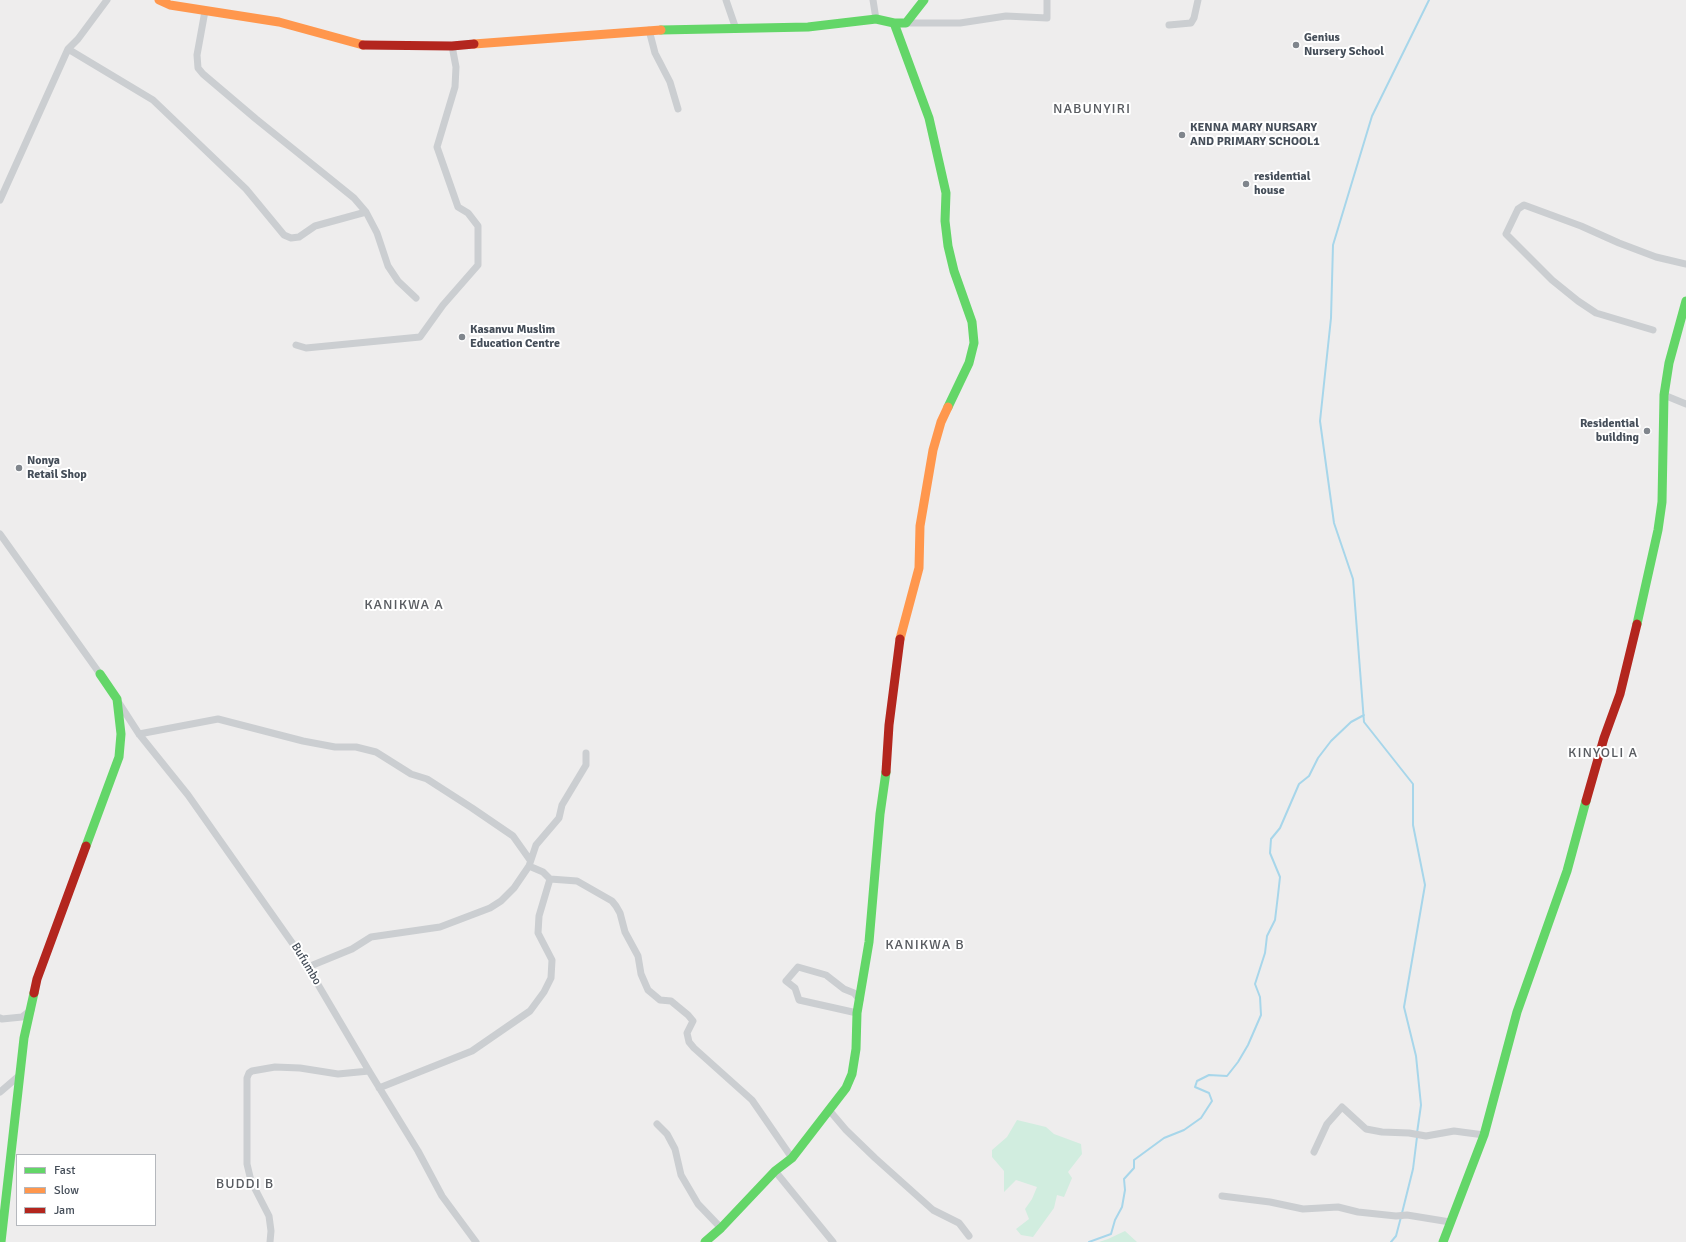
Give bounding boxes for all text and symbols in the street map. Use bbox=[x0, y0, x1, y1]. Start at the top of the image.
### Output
place label: Genius Nursery School bbox=[1304, 31, 1384, 59]
marker: Genius Nursery School bbox=[1291, 40, 1301, 50]
district label: NABUNYIRI bbox=[1053, 101, 1131, 117]
place label: KENNA MARY NURSARY AND PRIMARY SCHOOL1 bbox=[1190, 121, 1320, 149]
marker: KENNA MARY NURSARY AND PRIMARY SCHOOL1 bbox=[1177, 130, 1187, 140]
place label: residential house bbox=[1254, 170, 1310, 198]
marker: residential house bbox=[1241, 179, 1251, 189]
place label: Kasanvu Muslim Education Centre bbox=[470, 323, 560, 351]
marker: Kasanvu Muslim Education Centre bbox=[457, 332, 467, 342]
place label: Residential building bbox=[1580, 417, 1639, 445]
marker: Residential building bbox=[1642, 426, 1652, 436]
place label: Nonya Retail Shop bbox=[27, 454, 87, 482]
marker: Nonya Retail Shop bbox=[14, 463, 24, 473]
district label: KANIKWA A bbox=[364, 597, 444, 613]
district label: KINYOLI A bbox=[1568, 745, 1638, 761]
district label: KANIKWA B bbox=[885, 937, 965, 953]
street label: Bufumbo bbox=[288, 940, 324, 988]
legend bbox=[16, 1154, 156, 1226]
text: Fast bbox=[54, 1163, 75, 1178]
district label: BUDDI B bbox=[216, 1176, 274, 1192]
text: Slow bbox=[54, 1183, 79, 1198]
text: Jam bbox=[54, 1203, 75, 1218]

